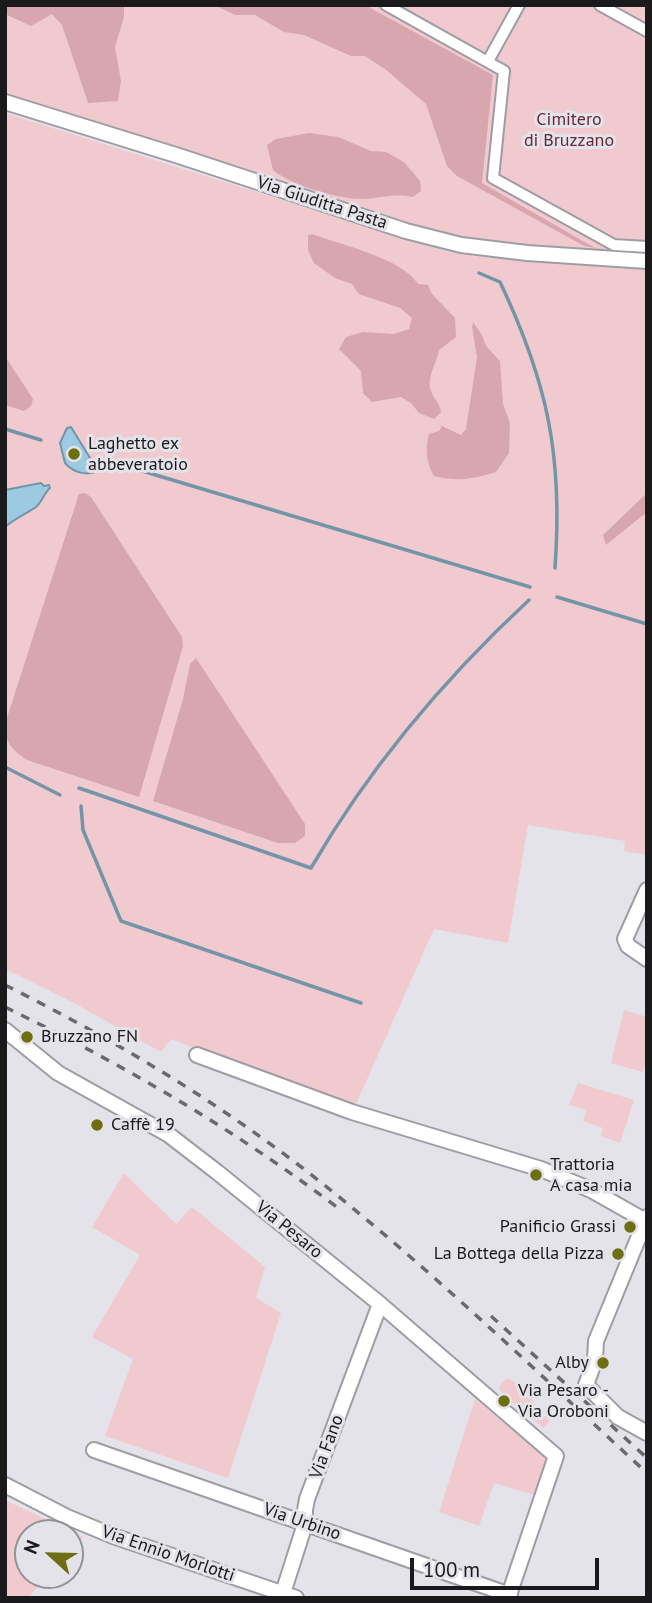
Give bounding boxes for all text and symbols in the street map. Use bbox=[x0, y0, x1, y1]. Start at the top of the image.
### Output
park label: Cimitero di Bruzzano bbox=[524, 109, 614, 152]
street label: Via Giuditta Pasta bbox=[254, 172, 390, 234]
place label: Laghetto ex abbeveratoio bbox=[88, 433, 188, 476]
marker: Laghetto ex abbeveratoio bbox=[66, 446, 82, 462]
place label: Bruzzano FN bbox=[41, 1026, 138, 1048]
marker: Bruzzano FN bbox=[19, 1029, 35, 1045]
place label: Caffè 19 bbox=[111, 1114, 175, 1136]
marker: Caffè 19 bbox=[89, 1117, 105, 1133]
place label: Trattoria A casa mia bbox=[550, 1154, 632, 1196]
marker: Trattoria A casa mia bbox=[528, 1167, 544, 1183]
street label: Via Pesaro bbox=[251, 1197, 327, 1263]
place label: Panificio Grassi bbox=[500, 1216, 616, 1238]
marker: Panificio Grassi bbox=[622, 1219, 638, 1235]
place label: La Bottega della Pizza bbox=[434, 1243, 604, 1265]
marker: La Bottega della Pizza bbox=[610, 1246, 626, 1262]
place label: Alby bbox=[555, 1352, 589, 1374]
marker: Alby bbox=[595, 1355, 611, 1371]
place label: Via Pesaro - Via Oroboni bbox=[518, 1380, 609, 1422]
marker: Via Pesaro - Via Oroboni bbox=[496, 1393, 512, 1409]
street label: Via Fano bbox=[305, 1412, 349, 1482]
street label: Via Urbino bbox=[260, 1499, 344, 1545]
north arrow bbox=[14, 1519, 84, 1589]
street label: Via Ennio Morlotti bbox=[99, 1521, 237, 1587]
text: N bbox=[18, 1537, 45, 1557]
scale bar bbox=[414, 1544, 603, 1588]
text: 100 m bbox=[423, 1556, 480, 1583]

